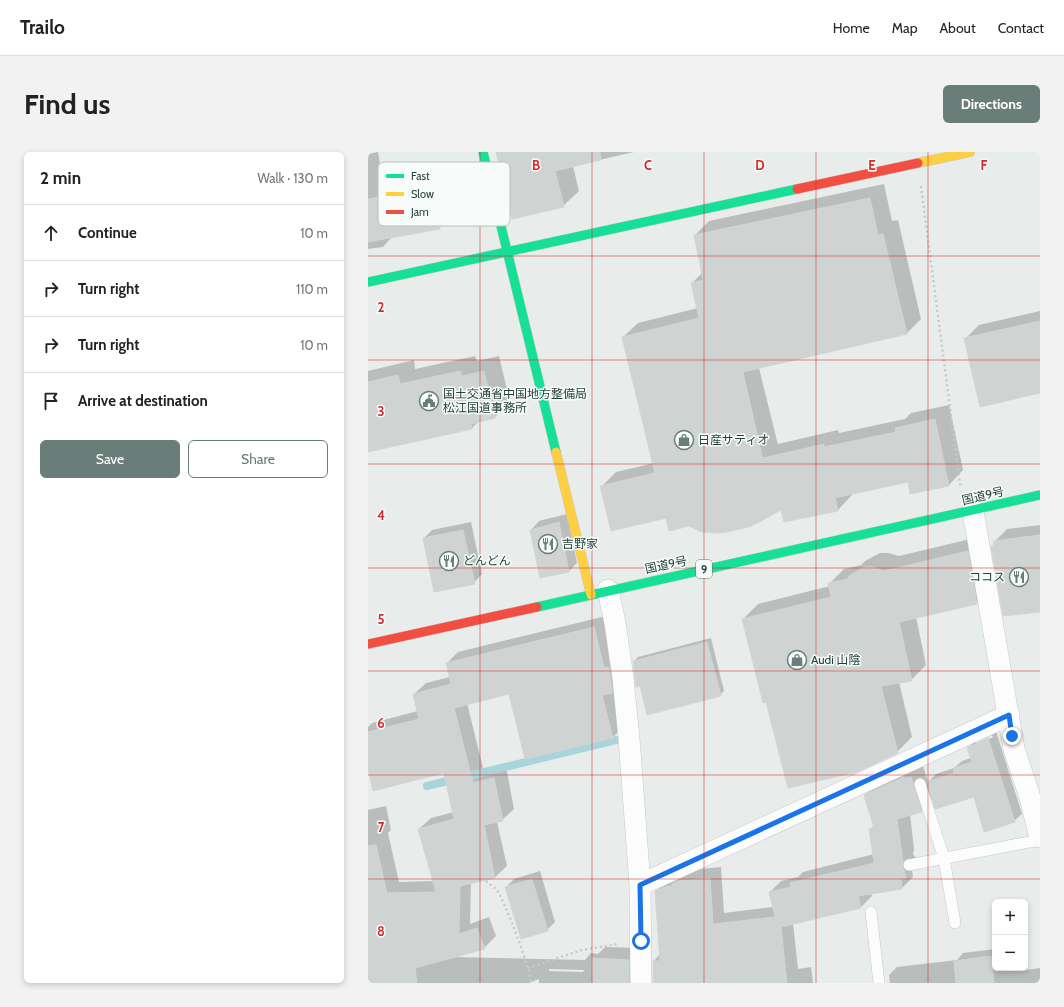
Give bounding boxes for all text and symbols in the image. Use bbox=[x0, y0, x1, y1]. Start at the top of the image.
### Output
text: Trailo bbox=[20, 16, 65, 39]
text: Home bbox=[833, 19, 870, 37]
text: Map bbox=[892, 19, 917, 37]
text: About bbox=[939, 19, 976, 37]
text: Contact bbox=[998, 19, 1044, 37]
button: Directions bbox=[943, 85, 1040, 123]
text: Find us bbox=[24, 87, 110, 121]
text: B bbox=[532, 157, 540, 173]
text: C bbox=[644, 157, 652, 173]
text: D bbox=[755, 157, 765, 173]
text: E bbox=[868, 157, 876, 173]
text: F bbox=[981, 157, 988, 173]
legend bbox=[378, 162, 510, 226]
text: 2 min bbox=[40, 168, 81, 188]
text: Fast bbox=[411, 169, 430, 183]
text: Walk · 130 m bbox=[257, 170, 328, 186]
text: Slow bbox=[411, 187, 434, 201]
text: Jam bbox=[410, 205, 429, 219]
icon: ahead bbox=[40, 222, 62, 244]
text: Continue bbox=[78, 224, 137, 242]
text: 10 m bbox=[300, 225, 328, 241]
icon: right bbox=[40, 278, 62, 300]
text: Turn right bbox=[78, 280, 139, 298]
text: 110 m bbox=[296, 281, 328, 297]
text: 2 bbox=[378, 299, 385, 315]
icon: right bbox=[40, 334, 62, 356]
text: Turn right bbox=[78, 336, 139, 354]
text: 10 m bbox=[300, 337, 328, 353]
place label: 国土交通省中国地方整備局 松江国道事務所 bbox=[443, 386, 587, 415]
icon: arrive bbox=[40, 390, 62, 412]
public building icon: 国土交通省中国地方整備局 松江国道事務所 bbox=[418, 390, 440, 412]
text: Arrive at destination bbox=[78, 392, 208, 410]
text: 3 bbox=[377, 403, 385, 419]
shop icon: 日産サティオ bbox=[673, 429, 695, 451]
place label: 日産サティオ bbox=[698, 432, 769, 447]
button: Save bbox=[40, 440, 180, 478]
button: Share bbox=[188, 440, 328, 478]
street label: 国道9号 bbox=[960, 483, 1005, 508]
text: 4 bbox=[377, 507, 385, 523]
restaurant icon: 吉野家 bbox=[537, 533, 559, 555]
place label: 吉野家 bbox=[562, 536, 598, 551]
restaurant icon: どんどん bbox=[438, 550, 460, 572]
place label: どんどん bbox=[463, 553, 511, 568]
street label: 国道9号 bbox=[643, 553, 688, 576]
road number: 9 bbox=[696, 560, 712, 578]
restaurant icon: ココス bbox=[1008, 566, 1030, 588]
place label: ココス bbox=[969, 569, 1005, 584]
text: 5 bbox=[378, 611, 385, 627]
shop icon: Audi 山陰 bbox=[786, 649, 808, 671]
place label: Audi 山陰 bbox=[811, 652, 860, 667]
text: 6 bbox=[377, 715, 385, 731]
route end bbox=[1003, 727, 1021, 745]
text: 7 bbox=[378, 819, 385, 835]
map controls bbox=[992, 899, 1028, 971]
button: + bbox=[992, 899, 1028, 935]
text: 8 bbox=[377, 923, 385, 939]
route start bbox=[632, 932, 650, 950]
button: − bbox=[992, 935, 1028, 971]

